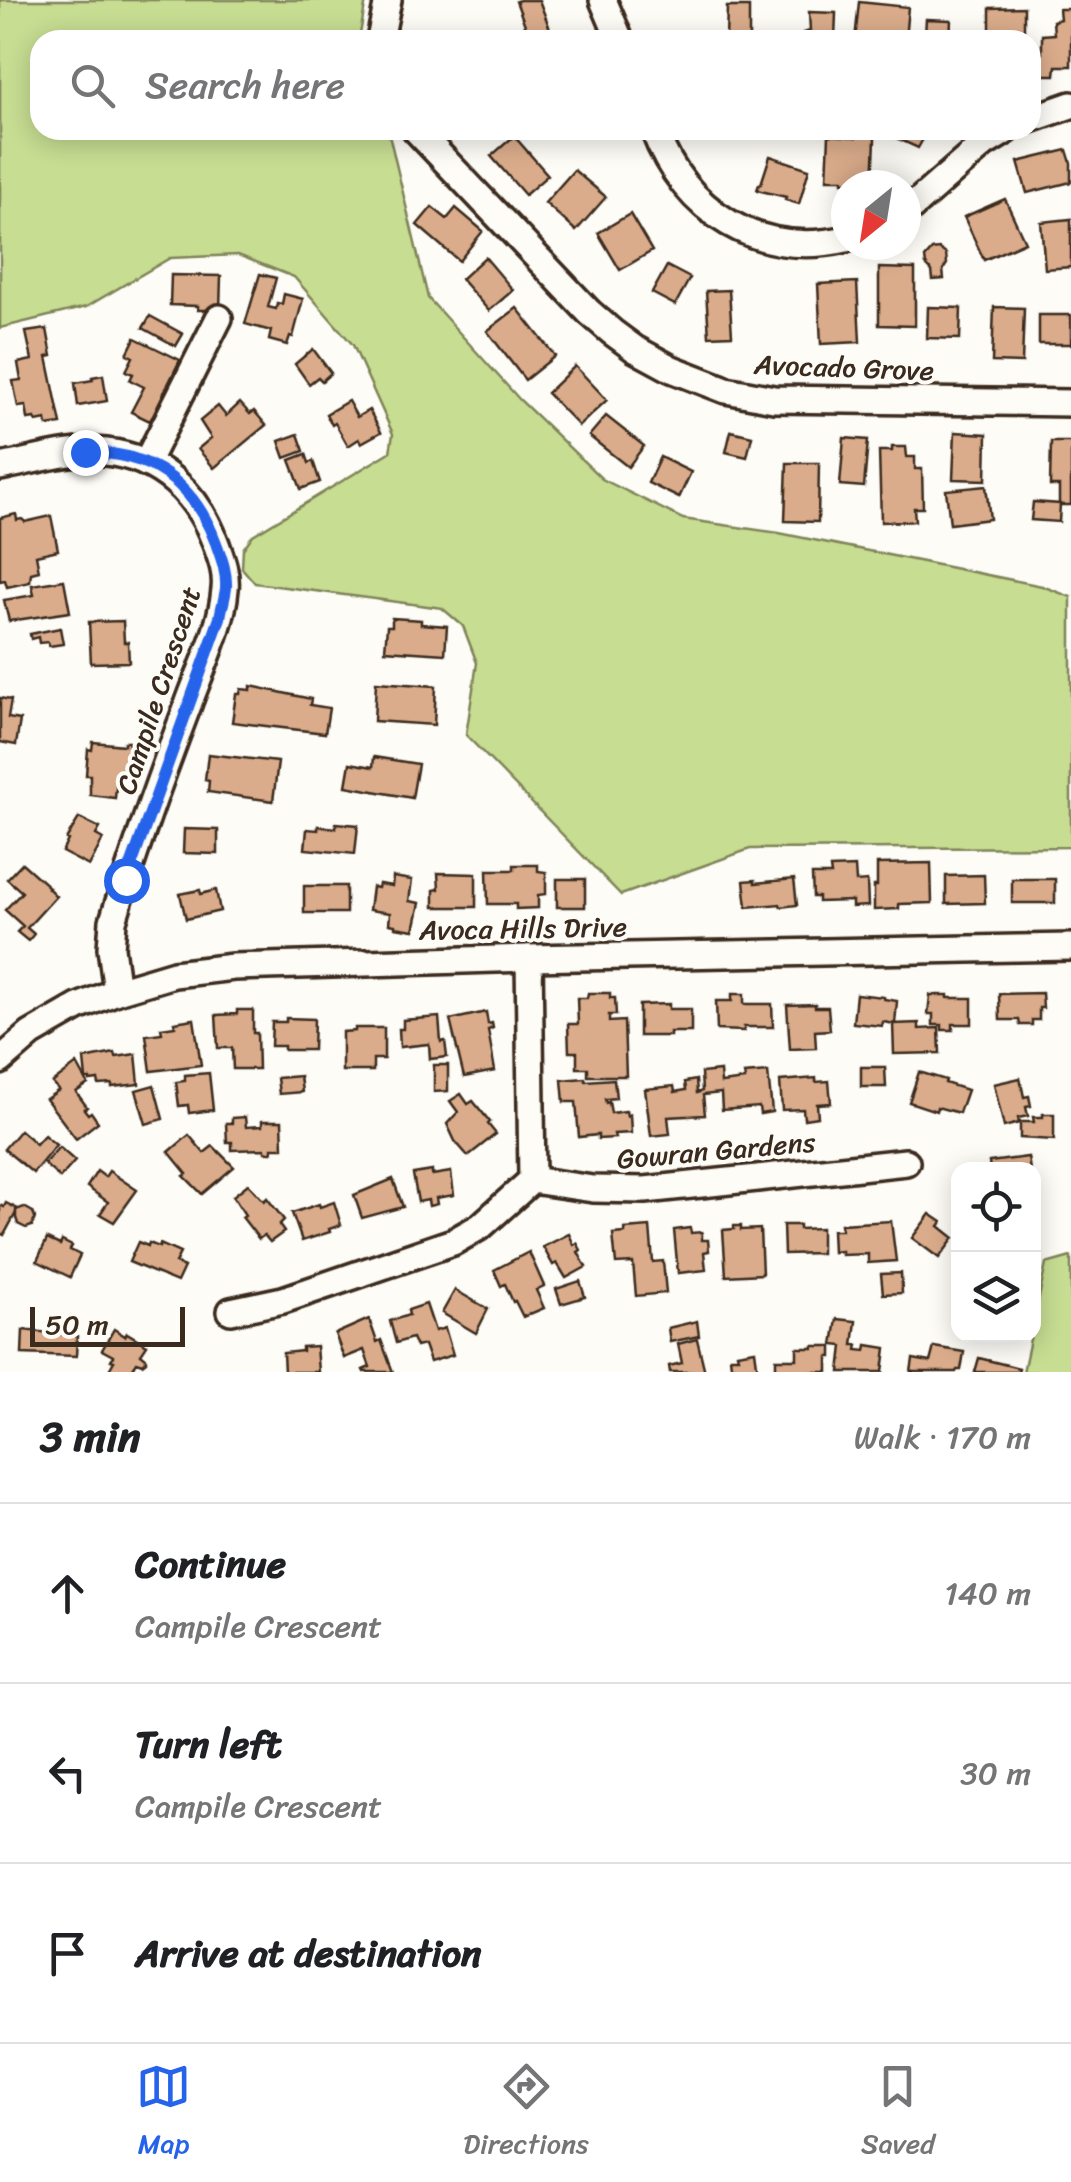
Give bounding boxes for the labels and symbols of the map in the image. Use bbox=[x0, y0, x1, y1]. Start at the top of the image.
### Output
north arrow bbox=[831, 170, 921, 260]
street label: Avocado Grove bbox=[752, 340, 935, 395]
route end bbox=[63, 430, 109, 476]
street label: Campile Crescent bbox=[102, 580, 215, 801]
route start bbox=[104, 858, 150, 904]
street label: Avoca Hills Drive bbox=[418, 902, 627, 955]
street label: Gowran Gardens bbox=[615, 1117, 818, 1184]
scale bar bbox=[30, 1302, 185, 1346]

